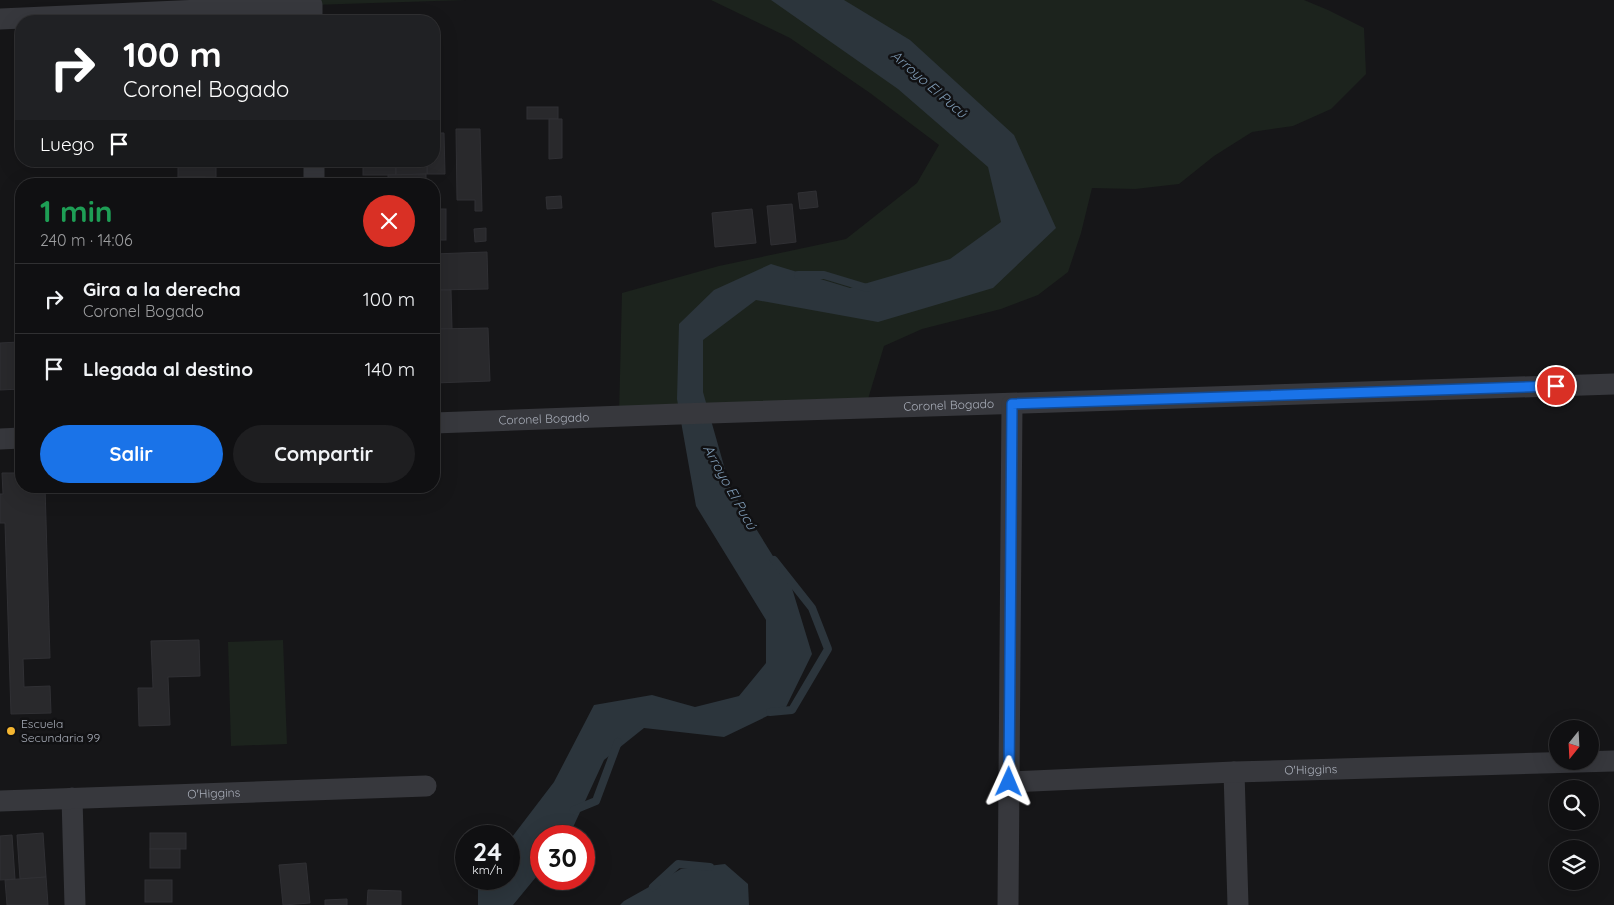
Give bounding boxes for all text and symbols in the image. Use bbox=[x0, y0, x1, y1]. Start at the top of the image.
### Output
text: 100 m bbox=[123, 32, 222, 76]
icon: right bbox=[40, 35, 105, 100]
water label: Arroyo El Pucú bbox=[887, 46, 971, 122]
text: Coronel Bogado bbox=[123, 75, 289, 103]
icon: arrive bbox=[105, 130, 133, 158]
text: Luego bbox=[40, 132, 95, 156]
text: 1 min bbox=[40, 192, 113, 230]
button: close bbox=[363, 195, 415, 247]
text: 240 m · 14:06 bbox=[40, 230, 133, 250]
text: Gira a la derecha bbox=[83, 277, 241, 301]
icon: right bbox=[40, 285, 68, 313]
text: 100 m bbox=[363, 287, 415, 311]
text: Coronel Bogado bbox=[83, 301, 204, 321]
icon: arrive bbox=[40, 355, 68, 383]
text: Llegada al destino bbox=[83, 357, 253, 381]
text: 140 m bbox=[364, 357, 415, 381]
pin bbox=[1535, 365, 1577, 407]
icon: arrive bbox=[1542, 372, 1570, 400]
street label: Coronel Bogado bbox=[903, 396, 994, 414]
street label: Coronel Bogado bbox=[498, 409, 590, 428]
button: Salir bbox=[40, 425, 223, 483]
button: Compartir bbox=[233, 425, 415, 483]
water label: Arroyo El Pucú bbox=[699, 441, 761, 534]
place label: Escuela Secundaria 99 bbox=[21, 716, 100, 745]
north arrow bbox=[1549, 720, 1599, 770]
map controls bbox=[1549, 720, 1599, 890]
marker: Escuela Secundaria 99 bbox=[5, 725, 17, 737]
position arrow bbox=[982, 755, 1034, 807]
street label: O'Higgins bbox=[1284, 761, 1338, 778]
button: search bbox=[1549, 780, 1599, 830]
street label: O'Higgins bbox=[187, 785, 241, 801]
speed limit sign: 30 bbox=[530, 825, 595, 890]
text: 24 bbox=[473, 836, 502, 867]
button: layers bbox=[1549, 840, 1599, 890]
text: km/h bbox=[472, 862, 503, 877]

